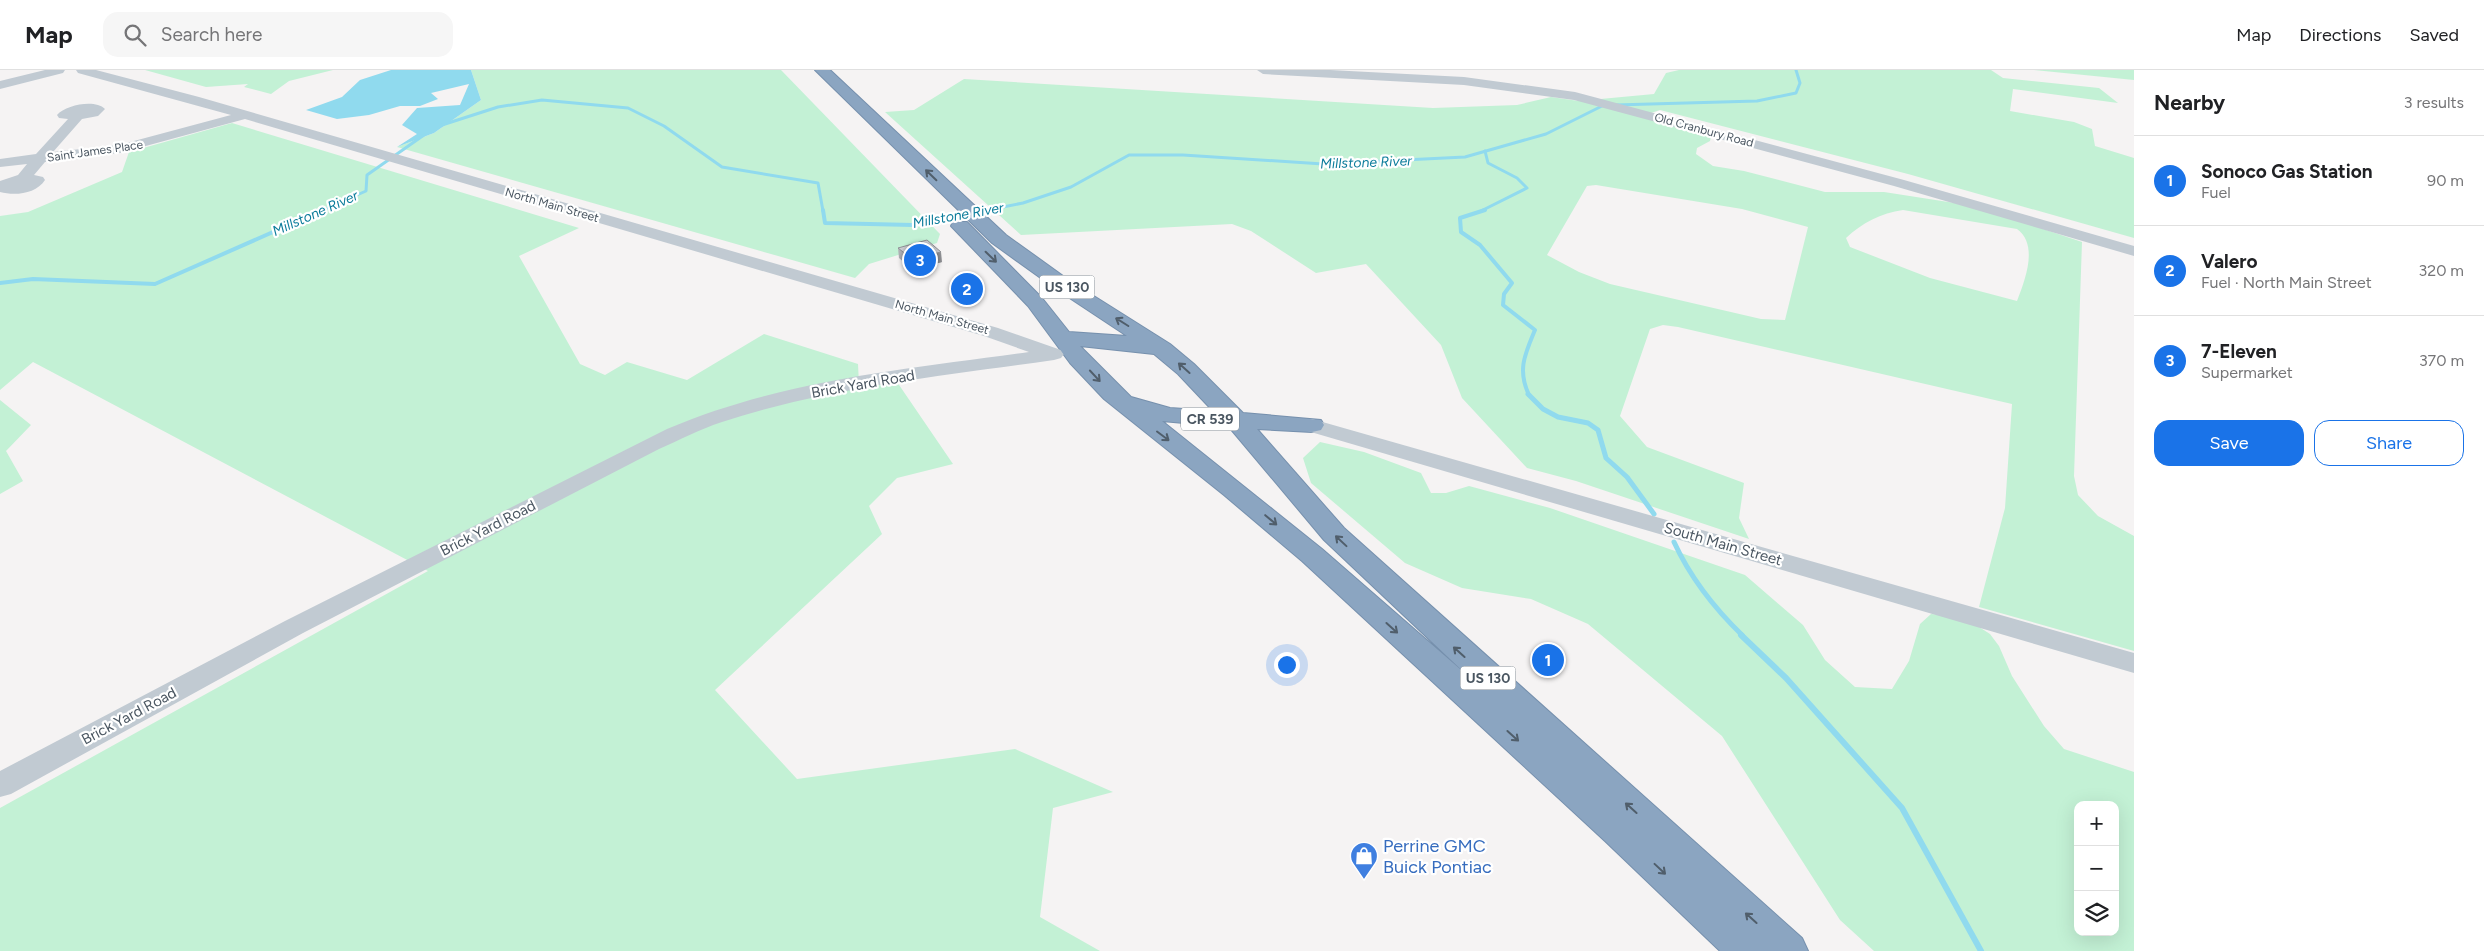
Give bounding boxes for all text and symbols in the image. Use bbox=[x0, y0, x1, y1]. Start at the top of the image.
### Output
search box bbox=[103, 12, 453, 57]
text: Map bbox=[25, 20, 73, 49]
icon: search bbox=[121, 21, 149, 49]
text: Search here bbox=[161, 23, 262, 46]
text: Map bbox=[2236, 24, 2271, 46]
text: Directions bbox=[2299, 24, 2381, 46]
text: Saved bbox=[2409, 24, 2459, 46]
text: Nearby bbox=[2154, 90, 2225, 115]
text: 3 results bbox=[2404, 93, 2464, 112]
street label: Old Cranbury Road bbox=[1653, 110, 1755, 150]
street label: Saint James Place bbox=[46, 137, 144, 165]
water label: Millstone River bbox=[1320, 152, 1413, 173]
text: Sonoco Gas Station bbox=[2201, 160, 2373, 183]
one-way arrow bbox=[925, 169, 937, 181]
text: 1 bbox=[2167, 171, 2173, 190]
text: 90 m bbox=[2427, 171, 2464, 190]
text: Fuel bbox=[2201, 183, 2231, 202]
street label: North Main Street bbox=[504, 185, 601, 225]
water label: Millstone River bbox=[270, 186, 362, 240]
water label: Millstone River bbox=[911, 199, 1006, 232]
pin: 3 bbox=[904, 241, 936, 279]
text: Valero bbox=[2201, 250, 2258, 273]
one-way arrow bbox=[984, 251, 997, 263]
text: 2 bbox=[2165, 261, 2175, 280]
text: 320 m bbox=[2419, 261, 2464, 280]
pin: 2 bbox=[951, 270, 983, 308]
text: Fuel · North Main Street bbox=[2201, 273, 2372, 292]
road number: US 130 bbox=[1040, 276, 1094, 298]
street label: North Main Street bbox=[894, 297, 991, 337]
one-way arrow bbox=[1115, 316, 1129, 326]
text: 7-Eleven bbox=[2201, 340, 2277, 363]
text: 3 bbox=[2166, 351, 2174, 370]
text: 370 m bbox=[2419, 351, 2464, 370]
one-way arrow bbox=[1178, 362, 1191, 374]
text: Supermarket bbox=[2201, 363, 2293, 382]
street label: Brick Yard Road bbox=[810, 366, 916, 402]
one-way arrow bbox=[1089, 370, 1101, 383]
road number: CR 539 bbox=[1181, 408, 1239, 430]
button: Save bbox=[2154, 420, 2304, 466]
button: Share bbox=[2314, 420, 2464, 466]
one-way arrow bbox=[1156, 431, 1170, 441]
street label: Brick Yard Road bbox=[437, 496, 539, 560]
one-way arrow bbox=[1264, 515, 1277, 526]
street label: South Main Street bbox=[1662, 519, 1784, 570]
one-way arrow bbox=[1334, 535, 1347, 547]
one-way arrow bbox=[1386, 622, 1399, 634]
pin: 1 bbox=[1532, 641, 1564, 679]
one-way arrow bbox=[1453, 646, 1466, 657]
your location bbox=[1274, 652, 1300, 678]
road number: US 130 bbox=[1460, 666, 1516, 690]
street label: Brick Yard Road bbox=[79, 683, 179, 749]
one-way arrow bbox=[1507, 731, 1520, 742]
map controls bbox=[2074, 801, 2119, 936]
button: + bbox=[2074, 801, 2119, 846]
one-way arrow bbox=[1624, 802, 1637, 814]
place label: Perrine GMC Buick Pontiac bbox=[1383, 835, 1492, 878]
shop icon: Perrine GMC Buick Pontiac bbox=[1349, 841, 1379, 880]
button: − bbox=[2074, 846, 2119, 891]
one-way arrow bbox=[1654, 863, 1667, 875]
button: layers bbox=[2074, 891, 2119, 936]
one-way arrow bbox=[1744, 912, 1757, 924]

